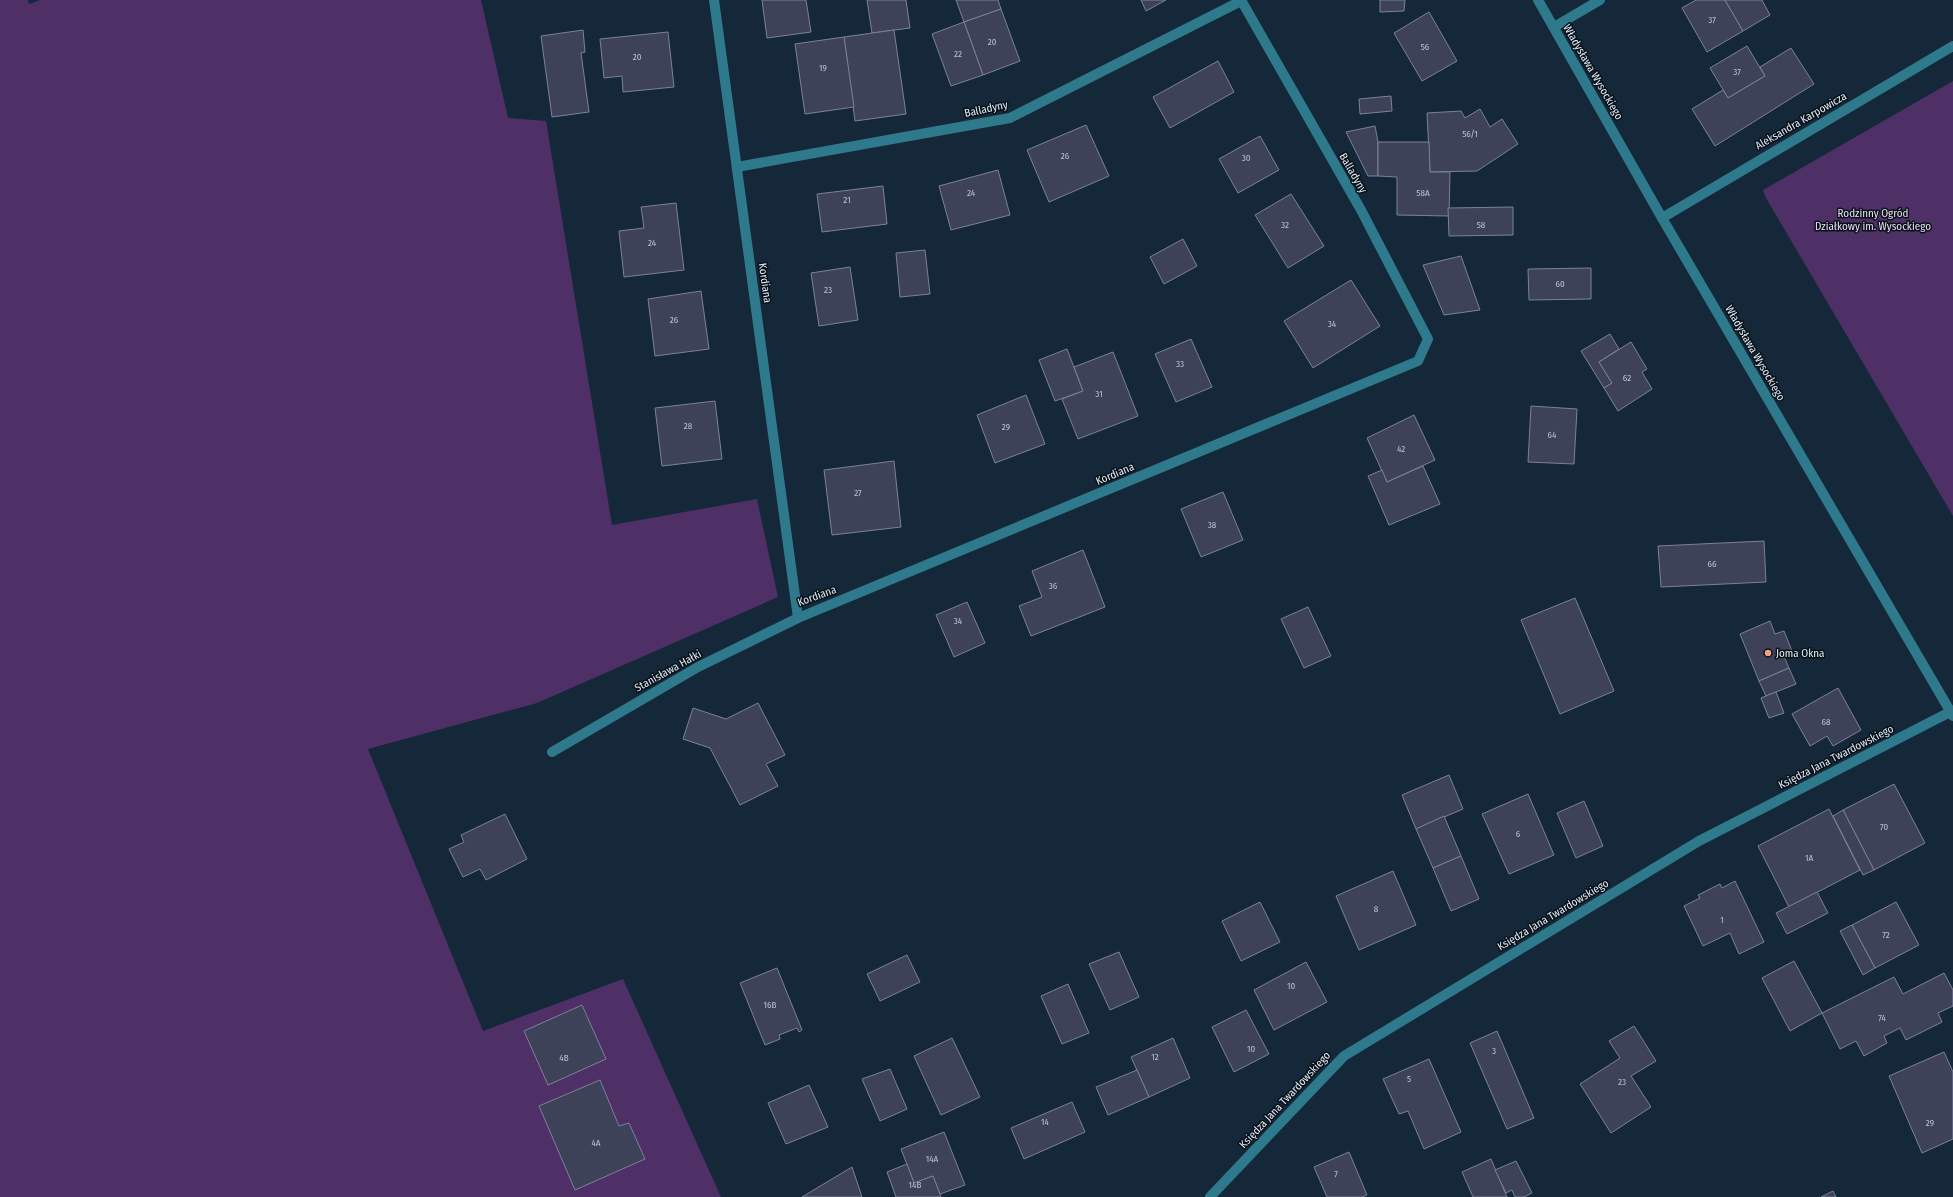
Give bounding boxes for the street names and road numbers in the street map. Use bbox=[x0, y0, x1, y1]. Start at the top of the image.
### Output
street label: Władysława Wysockiego bbox=[1560, 22, 1626, 122]
street label: Aleksandra Karpowicza bbox=[1753, 90, 1849, 152]
street label: Balladyny bbox=[963, 98, 1009, 120]
street label: Balladyny bbox=[1336, 151, 1370, 195]
street label: Kordiana bbox=[756, 262, 774, 304]
street label: Władysława Wysockiego bbox=[1722, 303, 1788, 403]
street label: Kordiana bbox=[1094, 460, 1136, 488]
street label: Kordiana bbox=[796, 583, 838, 609]
street label: Stanisława Hałki bbox=[632, 647, 704, 695]
street label: Księdza Jana Twardowskiego bbox=[1776, 722, 1896, 792]
street label: Księdza Jana Twardowskiego bbox=[1495, 877, 1611, 953]
street label: Księdza Jana Twardowskiego bbox=[1237, 1049, 1333, 1151]

